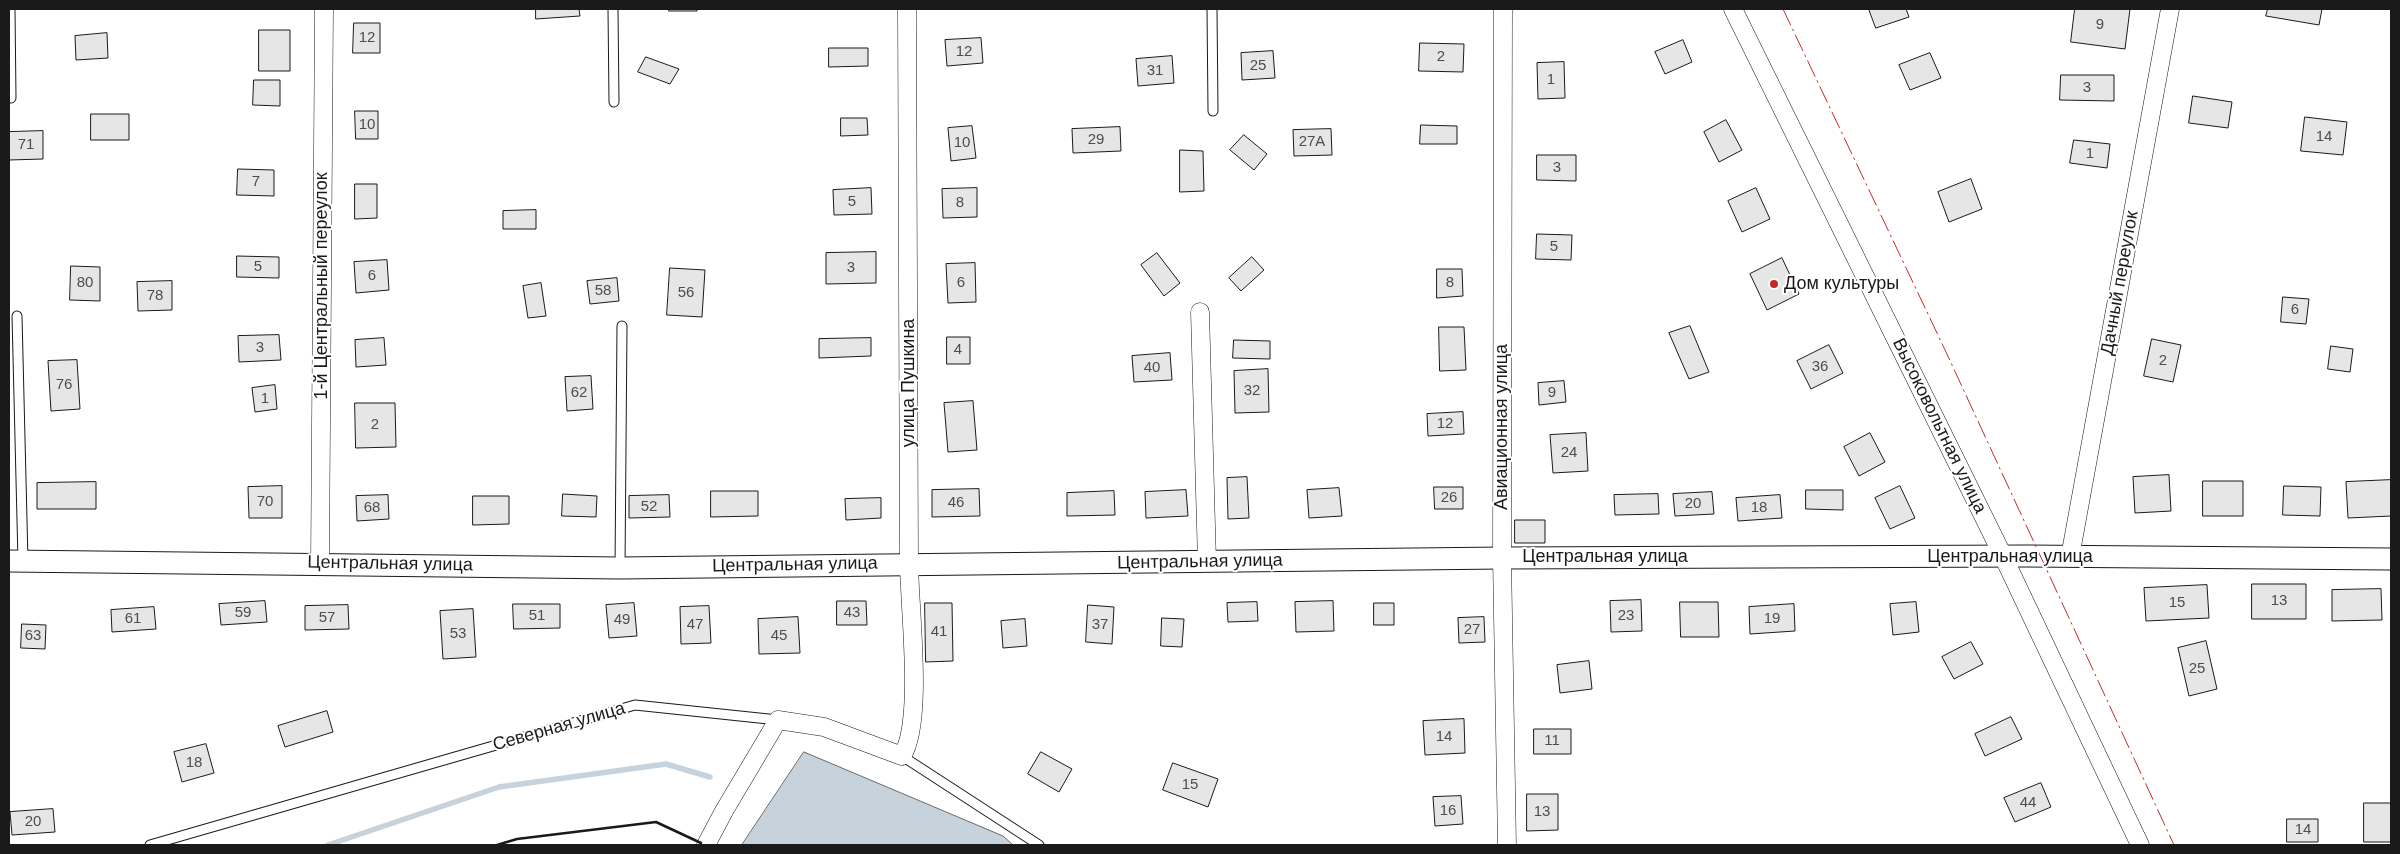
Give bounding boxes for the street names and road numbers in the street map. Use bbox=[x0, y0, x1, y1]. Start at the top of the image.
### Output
street label: 1-й Центральный переулок bbox=[311, 172, 333, 400]
street label: Дачный переулок bbox=[2097, 209, 2143, 357]
street label: улица Пушкина bbox=[898, 319, 920, 447]
street label: Высоковольтная улица bbox=[1887, 335, 1991, 517]
street label: Авиационная улица bbox=[1491, 344, 1513, 510]
street label: Центральная улица bbox=[1522, 546, 1688, 568]
street label: Центральная улица bbox=[1927, 546, 2093, 568]
street label: Центральная улица bbox=[1117, 550, 1283, 574]
street label: Центральная улица bbox=[307, 552, 473, 576]
street label: Центральная улица bbox=[712, 553, 878, 577]
street label: Северная улица bbox=[490, 698, 628, 756]

